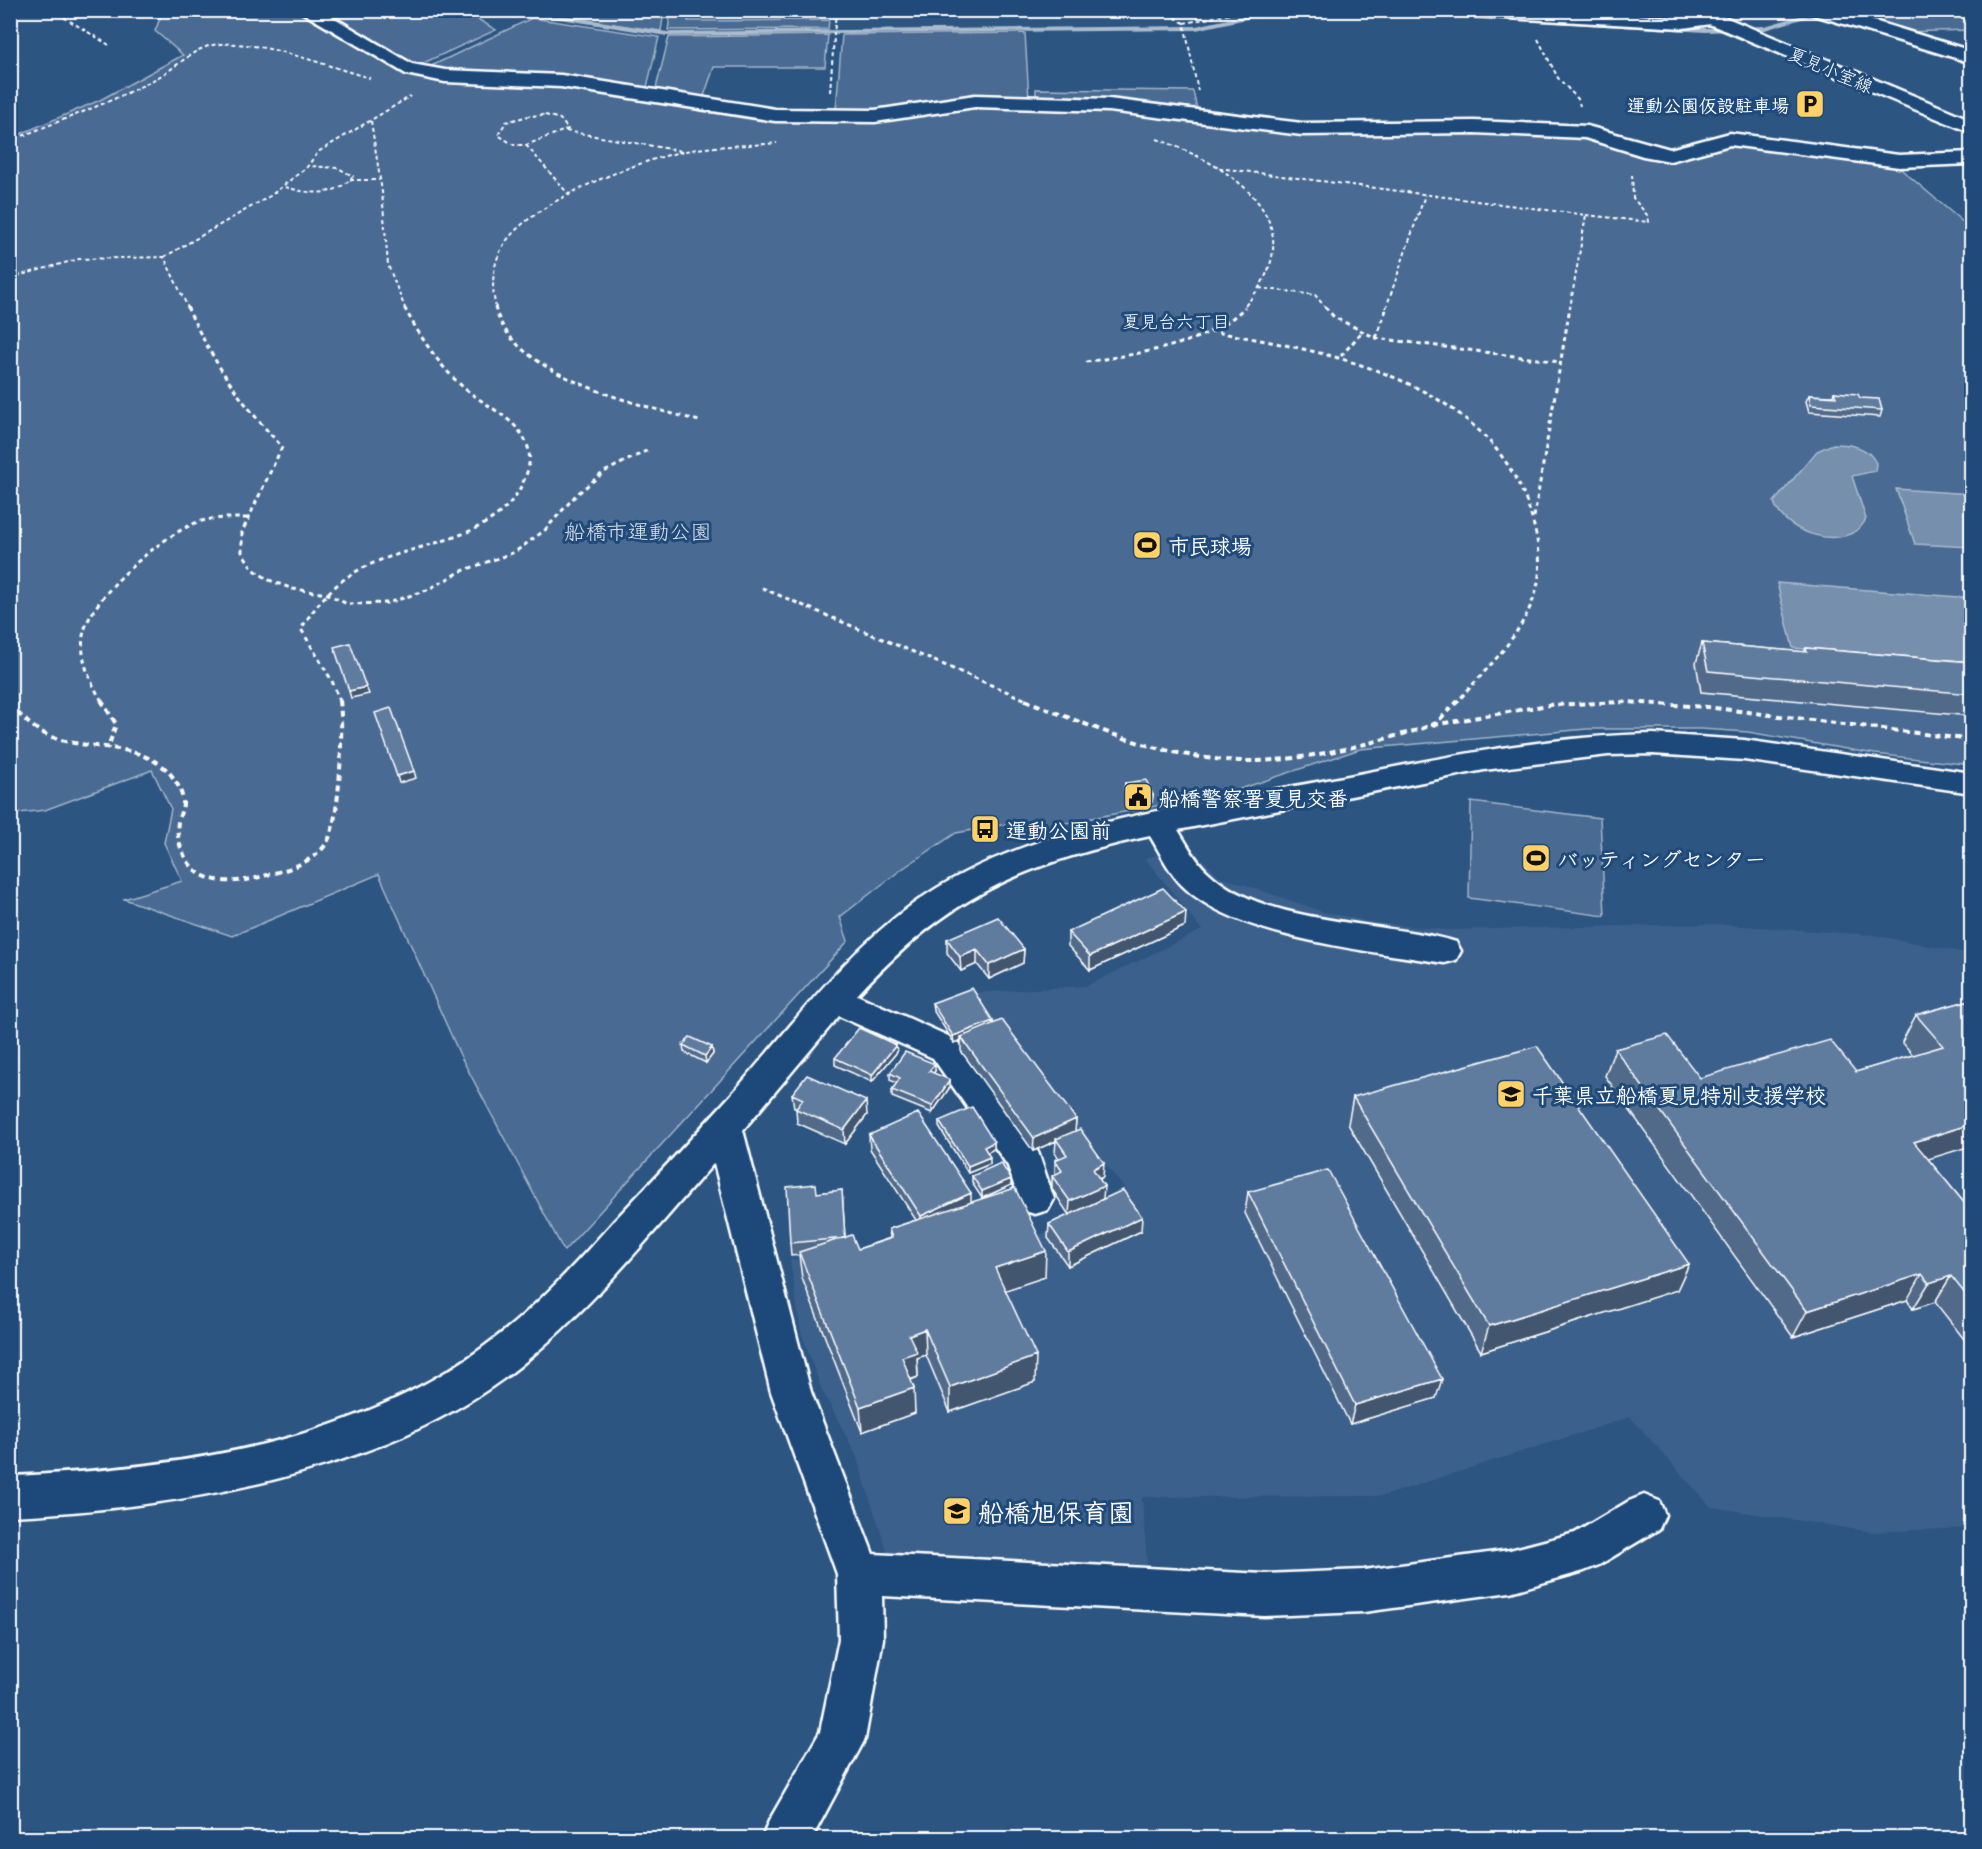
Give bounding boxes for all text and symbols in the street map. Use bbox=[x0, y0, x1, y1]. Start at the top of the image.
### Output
street label: 夏見小室線 bbox=[1784, 39, 1878, 99]
parking icon: 運動公園仮設駐車場 bbox=[1794, 88, 1826, 120]
place label: 運動公園仮設駐車場 bbox=[1627, 91, 1789, 118]
district label: 夏見台六丁目 bbox=[1122, 307, 1230, 334]
park label: 船橋市運動公園 bbox=[565, 514, 712, 546]
sports icon: 市民球場 bbox=[1131, 529, 1163, 561]
place label: 市民球場 bbox=[1168, 529, 1252, 561]
public building icon: 船橋警察署夏見交番 bbox=[1122, 781, 1154, 813]
place label: 船橋警察署夏見交番 bbox=[1159, 781, 1348, 813]
bus stop icon: 運動公園前 bbox=[969, 813, 1001, 845]
place label: 運動公園前 bbox=[1006, 813, 1111, 845]
sports icon: バッティングセンター bbox=[1520, 842, 1552, 874]
place label: バッティングセンター bbox=[1557, 842, 1766, 874]
school or university icon: 千葉県立船橋夏見特別支援学校 bbox=[1495, 1078, 1527, 1110]
place label: 千葉県立船橋夏見特別支援学校 bbox=[1532, 1078, 1826, 1110]
place label: 船橋旭保育園 bbox=[978, 1492, 1134, 1531]
school or university icon: 船橋旭保育園 bbox=[941, 1495, 973, 1527]

